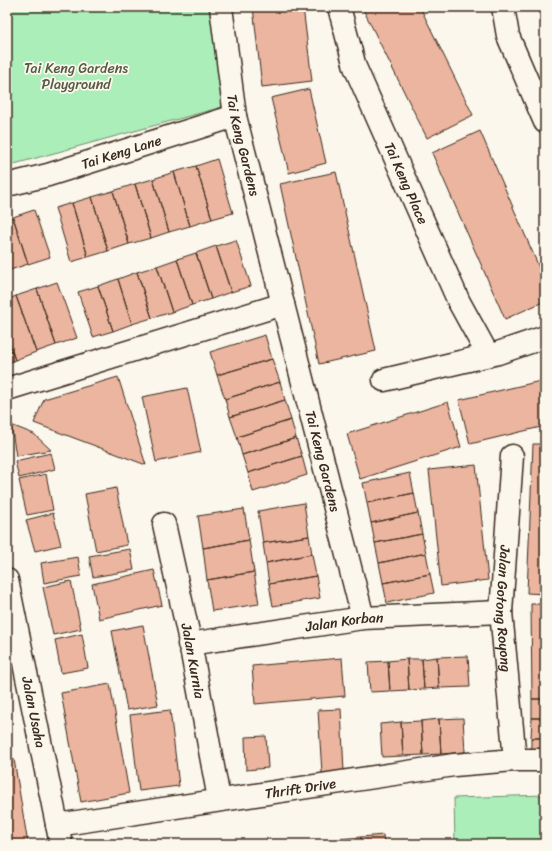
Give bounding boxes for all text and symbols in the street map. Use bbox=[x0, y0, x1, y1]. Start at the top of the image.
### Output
park label: Tai Keng Gardens Playground bbox=[24, 56, 128, 97]
street label: Tai Keng Gardens bbox=[219, 93, 267, 199]
street label: Tai Keng Lane bbox=[78, 128, 165, 177]
street label: Tai Keng Place bbox=[377, 138, 435, 228]
street label: Tai Keng Gardens bbox=[298, 408, 348, 515]
street label: Jalan Gotong Royong bbox=[488, 543, 519, 673]
street label: Jalan Korban bbox=[303, 605, 384, 640]
street label: Jalan Kurnia bbox=[173, 620, 212, 702]
street label: Jalan Usaha bbox=[14, 673, 53, 750]
street label: Thrift Drive bbox=[263, 771, 338, 806]

